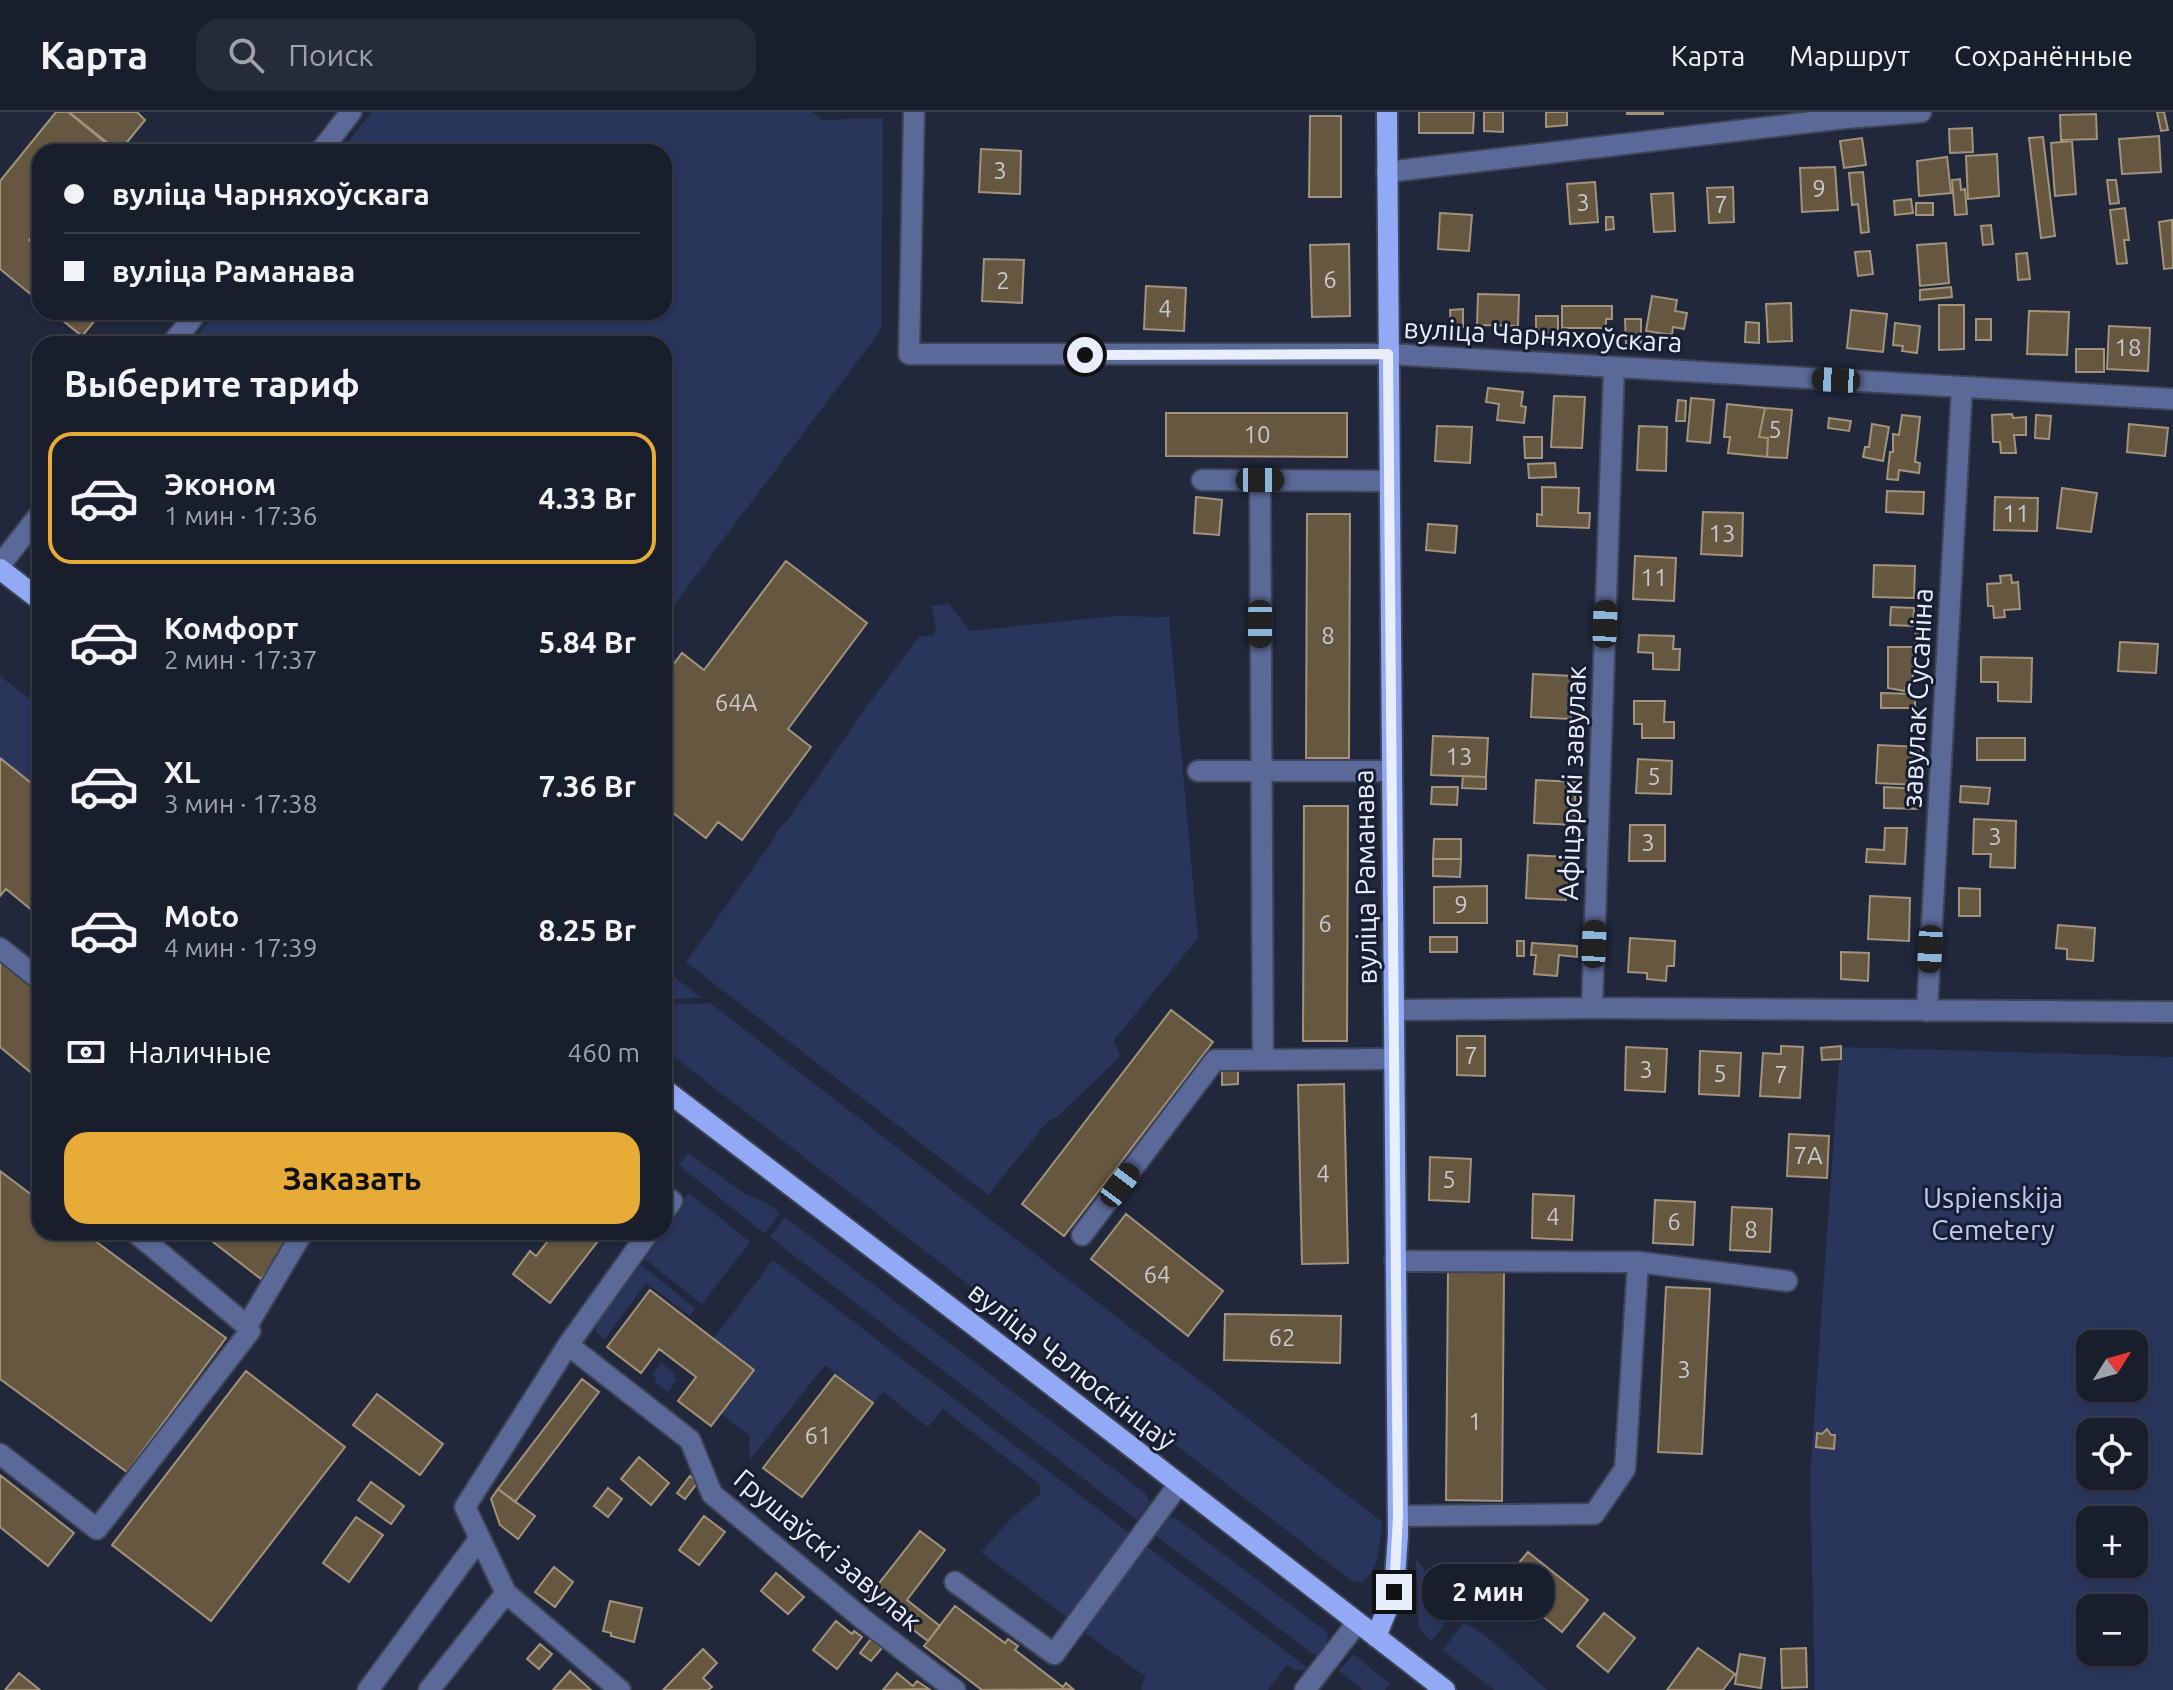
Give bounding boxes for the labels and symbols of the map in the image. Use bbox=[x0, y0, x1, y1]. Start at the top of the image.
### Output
house number: 3 bbox=[993, 157, 1007, 184]
house number: 9 bbox=[1812, 175, 1826, 202]
house number: 3 bbox=[1576, 189, 1590, 216]
house number: 7 bbox=[1714, 191, 1728, 218]
house number: 6 bbox=[1323, 266, 1337, 293]
house number: 2 bbox=[996, 267, 1010, 294]
house number: 4 bbox=[1158, 295, 1172, 322]
street label: вуліца Чарняхоўскага bbox=[1403, 312, 1683, 357]
house number: 18 bbox=[2114, 334, 2142, 361]
route start bbox=[1067, 337, 1103, 373]
car bbox=[1811, 367, 1861, 393]
house number: 5 bbox=[1768, 416, 1782, 443]
house number: 10 bbox=[1243, 421, 1271, 448]
car bbox=[1236, 468, 1284, 492]
house number: 11 bbox=[2002, 500, 2030, 527]
house number: 13 bbox=[1708, 520, 1736, 547]
house number: 11 bbox=[1640, 564, 1668, 591]
street label: завулак Сусаніна bbox=[1895, 587, 1938, 809]
car bbox=[1248, 600, 1272, 648]
car bbox=[1592, 600, 1618, 648]
house number: 8 bbox=[1321, 622, 1335, 649]
street label: Афіцэрскі завулак bbox=[1552, 665, 1591, 901]
house number: 64А bbox=[715, 689, 758, 716]
house number: 13 bbox=[1445, 743, 1473, 770]
house number: 5 bbox=[1647, 763, 1661, 790]
street label: вуліца Раманава bbox=[1347, 769, 1382, 985]
house number: 3 bbox=[1988, 823, 2002, 850]
house number: 3 bbox=[1641, 829, 1655, 856]
house number: 9 bbox=[1454, 891, 1468, 918]
house number: 6 bbox=[1318, 910, 1332, 937]
car bbox=[1581, 920, 1607, 968]
car bbox=[1917, 924, 1943, 974]
house number: 7 bbox=[1464, 1042, 1478, 1069]
house number: 3 bbox=[1639, 1056, 1653, 1083]
house number: 5 bbox=[1713, 1060, 1727, 1087]
house number: 7 bbox=[1774, 1061, 1788, 1088]
house number: 7А bbox=[1793, 1142, 1823, 1169]
car bbox=[1096, 1159, 1144, 1211]
house number: 4 bbox=[1316, 1160, 1330, 1187]
house number: 5 bbox=[1442, 1166, 1456, 1193]
park label: Uspienskija Cemetery bbox=[1923, 1182, 2063, 1245]
house number: 4 bbox=[1546, 1203, 1560, 1230]
house number: 6 bbox=[1667, 1208, 1681, 1235]
house number: 8 bbox=[1744, 1216, 1758, 1243]
house number: 64 bbox=[1143, 1261, 1171, 1288]
street label: вуліца Чалюскінцаў bbox=[963, 1275, 1182, 1456]
house number: 62 bbox=[1268, 1324, 1296, 1351]
north arrow bbox=[2076, 1330, 2148, 1402]
house number: 3 bbox=[1677, 1356, 1691, 1383]
house number: 1 bbox=[1468, 1408, 1482, 1435]
house number: 61 bbox=[804, 1422, 832, 1449]
street label: Грушаўскі завулак bbox=[729, 1462, 928, 1637]
callout: 2 мин bbox=[1422, 1564, 1554, 1620]
route end bbox=[1376, 1574, 1412, 1610]

